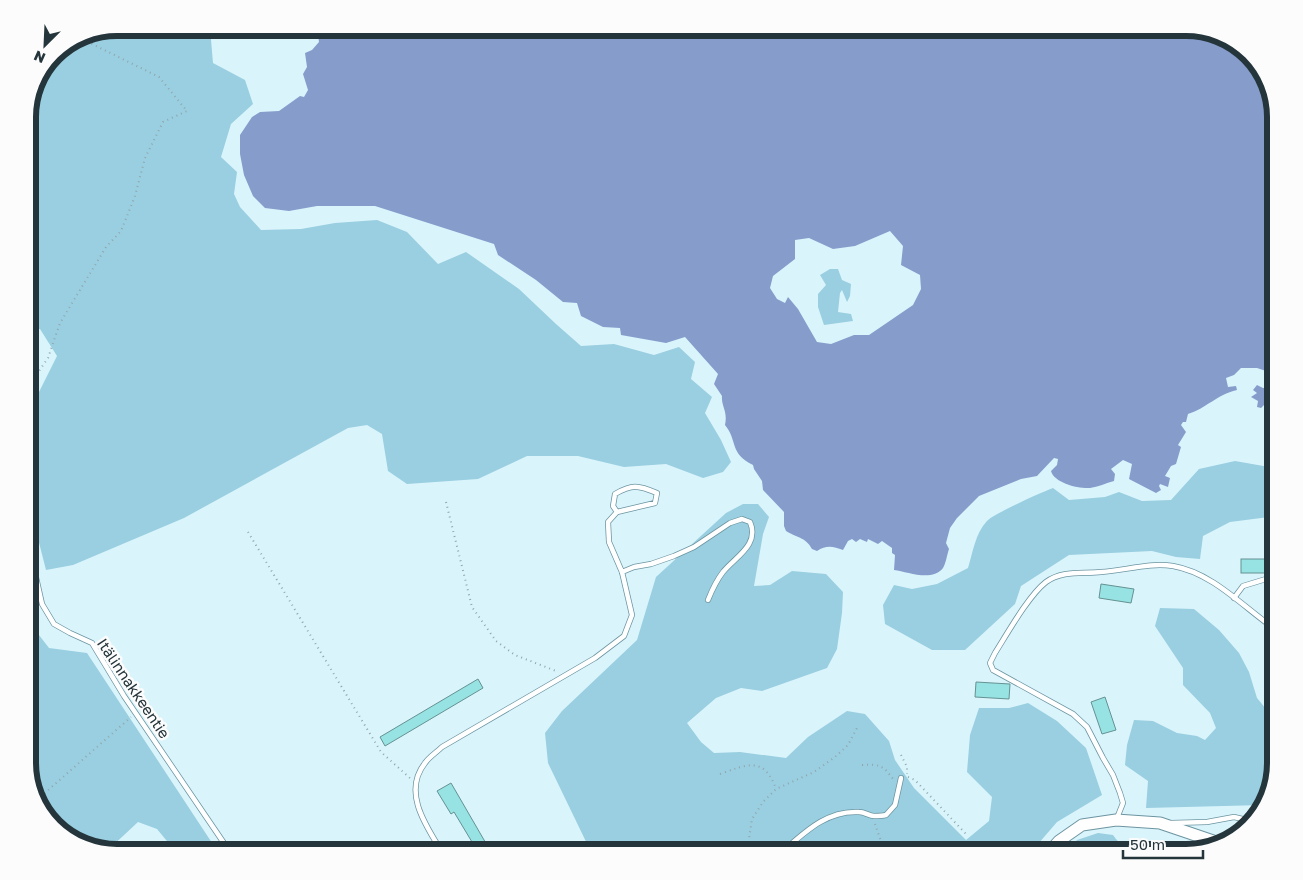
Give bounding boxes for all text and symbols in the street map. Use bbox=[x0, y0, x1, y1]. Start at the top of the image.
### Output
north arrow bbox=[20, 20, 70, 70]
text: N bbox=[31, 47, 48, 67]
street label: Itälinnakkeentie bbox=[94, 635, 174, 742]
scale bar bbox=[1123, 828, 1203, 860]
text: 50 m bbox=[1130, 835, 1165, 853]

